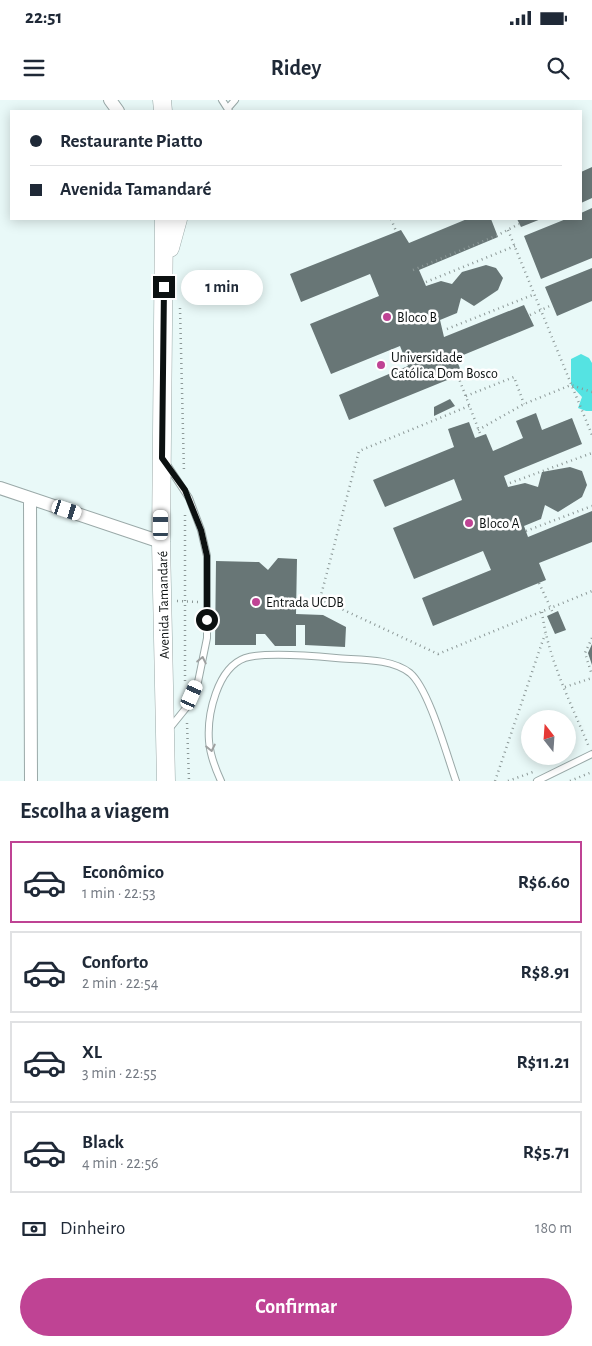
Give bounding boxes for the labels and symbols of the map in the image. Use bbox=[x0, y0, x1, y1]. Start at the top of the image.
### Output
callout: 1 min bbox=[182, 270, 264, 304]
route end bbox=[153, 276, 175, 298]
marker: Bloco B bbox=[381, 311, 393, 323]
place label: Bloco B bbox=[397, 311, 437, 325]
place label: Universidade Católica Dom Bosco bbox=[391, 351, 498, 381]
marker: Universidade Católica Dom Bosco bbox=[375, 359, 387, 371]
car bbox=[50, 498, 83, 522]
car bbox=[153, 510, 168, 540]
marker: Bloco A bbox=[463, 517, 475, 529]
place label: Bloco A bbox=[479, 517, 520, 531]
street label: Avenida Tamandaré bbox=[156, 551, 172, 659]
marker: Entrada UCDB bbox=[250, 596, 262, 608]
place label: Entrada UCDB bbox=[266, 596, 344, 610]
route start bbox=[196, 609, 218, 631]
one-way arrow bbox=[196, 656, 207, 664]
car bbox=[179, 678, 204, 712]
north arrow bbox=[521, 710, 576, 765]
one-way arrow bbox=[205, 744, 215, 752]

